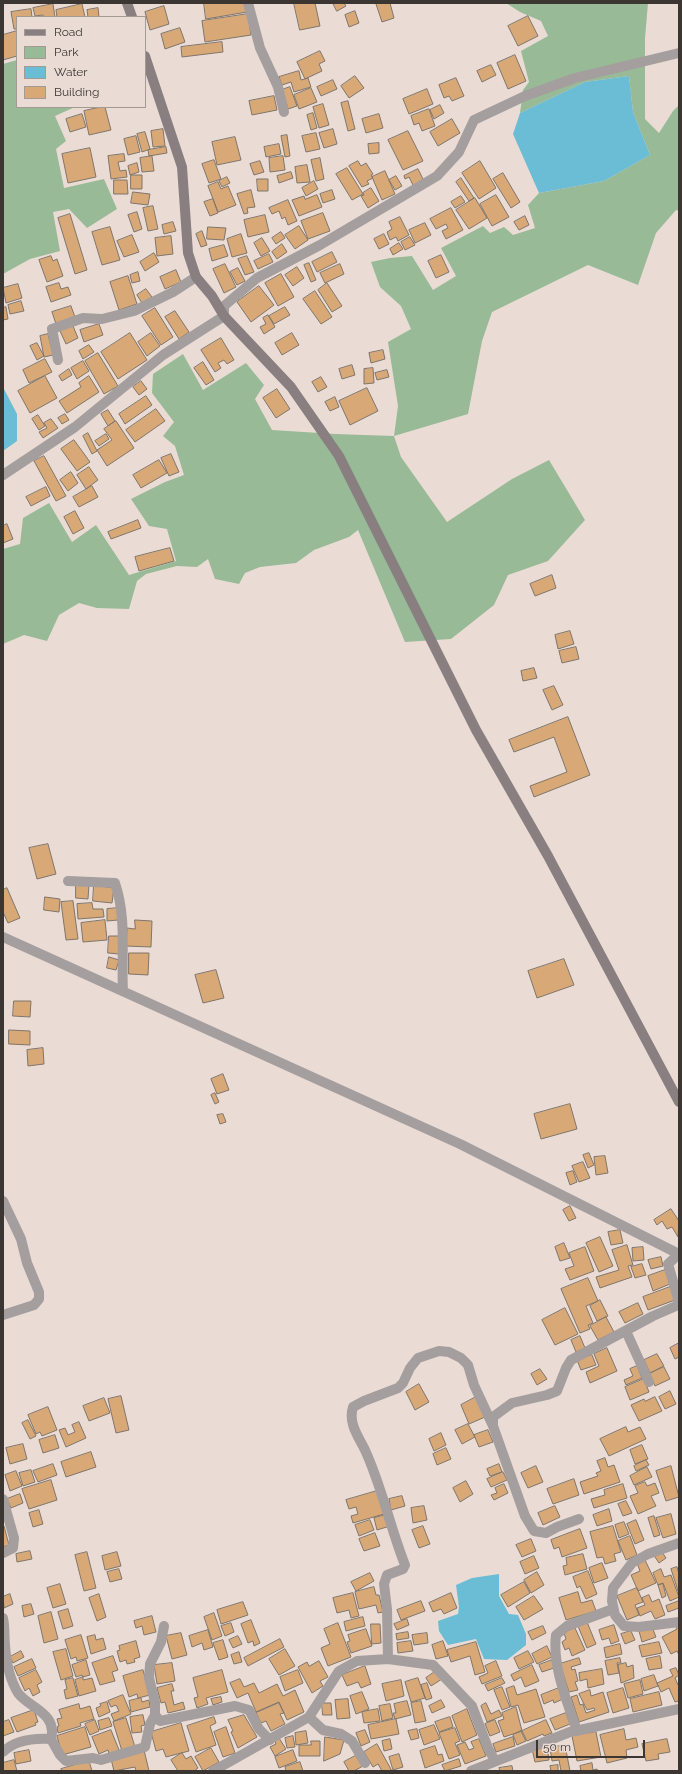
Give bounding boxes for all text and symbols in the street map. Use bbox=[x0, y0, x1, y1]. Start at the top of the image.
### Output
legend bbox=[16, 16, 146, 108]
text: Road bbox=[54, 25, 83, 39]
text: Park bbox=[54, 45, 79, 59]
text: Water bbox=[54, 65, 88, 79]
text: Building bbox=[54, 85, 100, 99]
scale bar bbox=[538, 1732, 647, 1758]
text: 50 m bbox=[543, 1740, 571, 1754]

